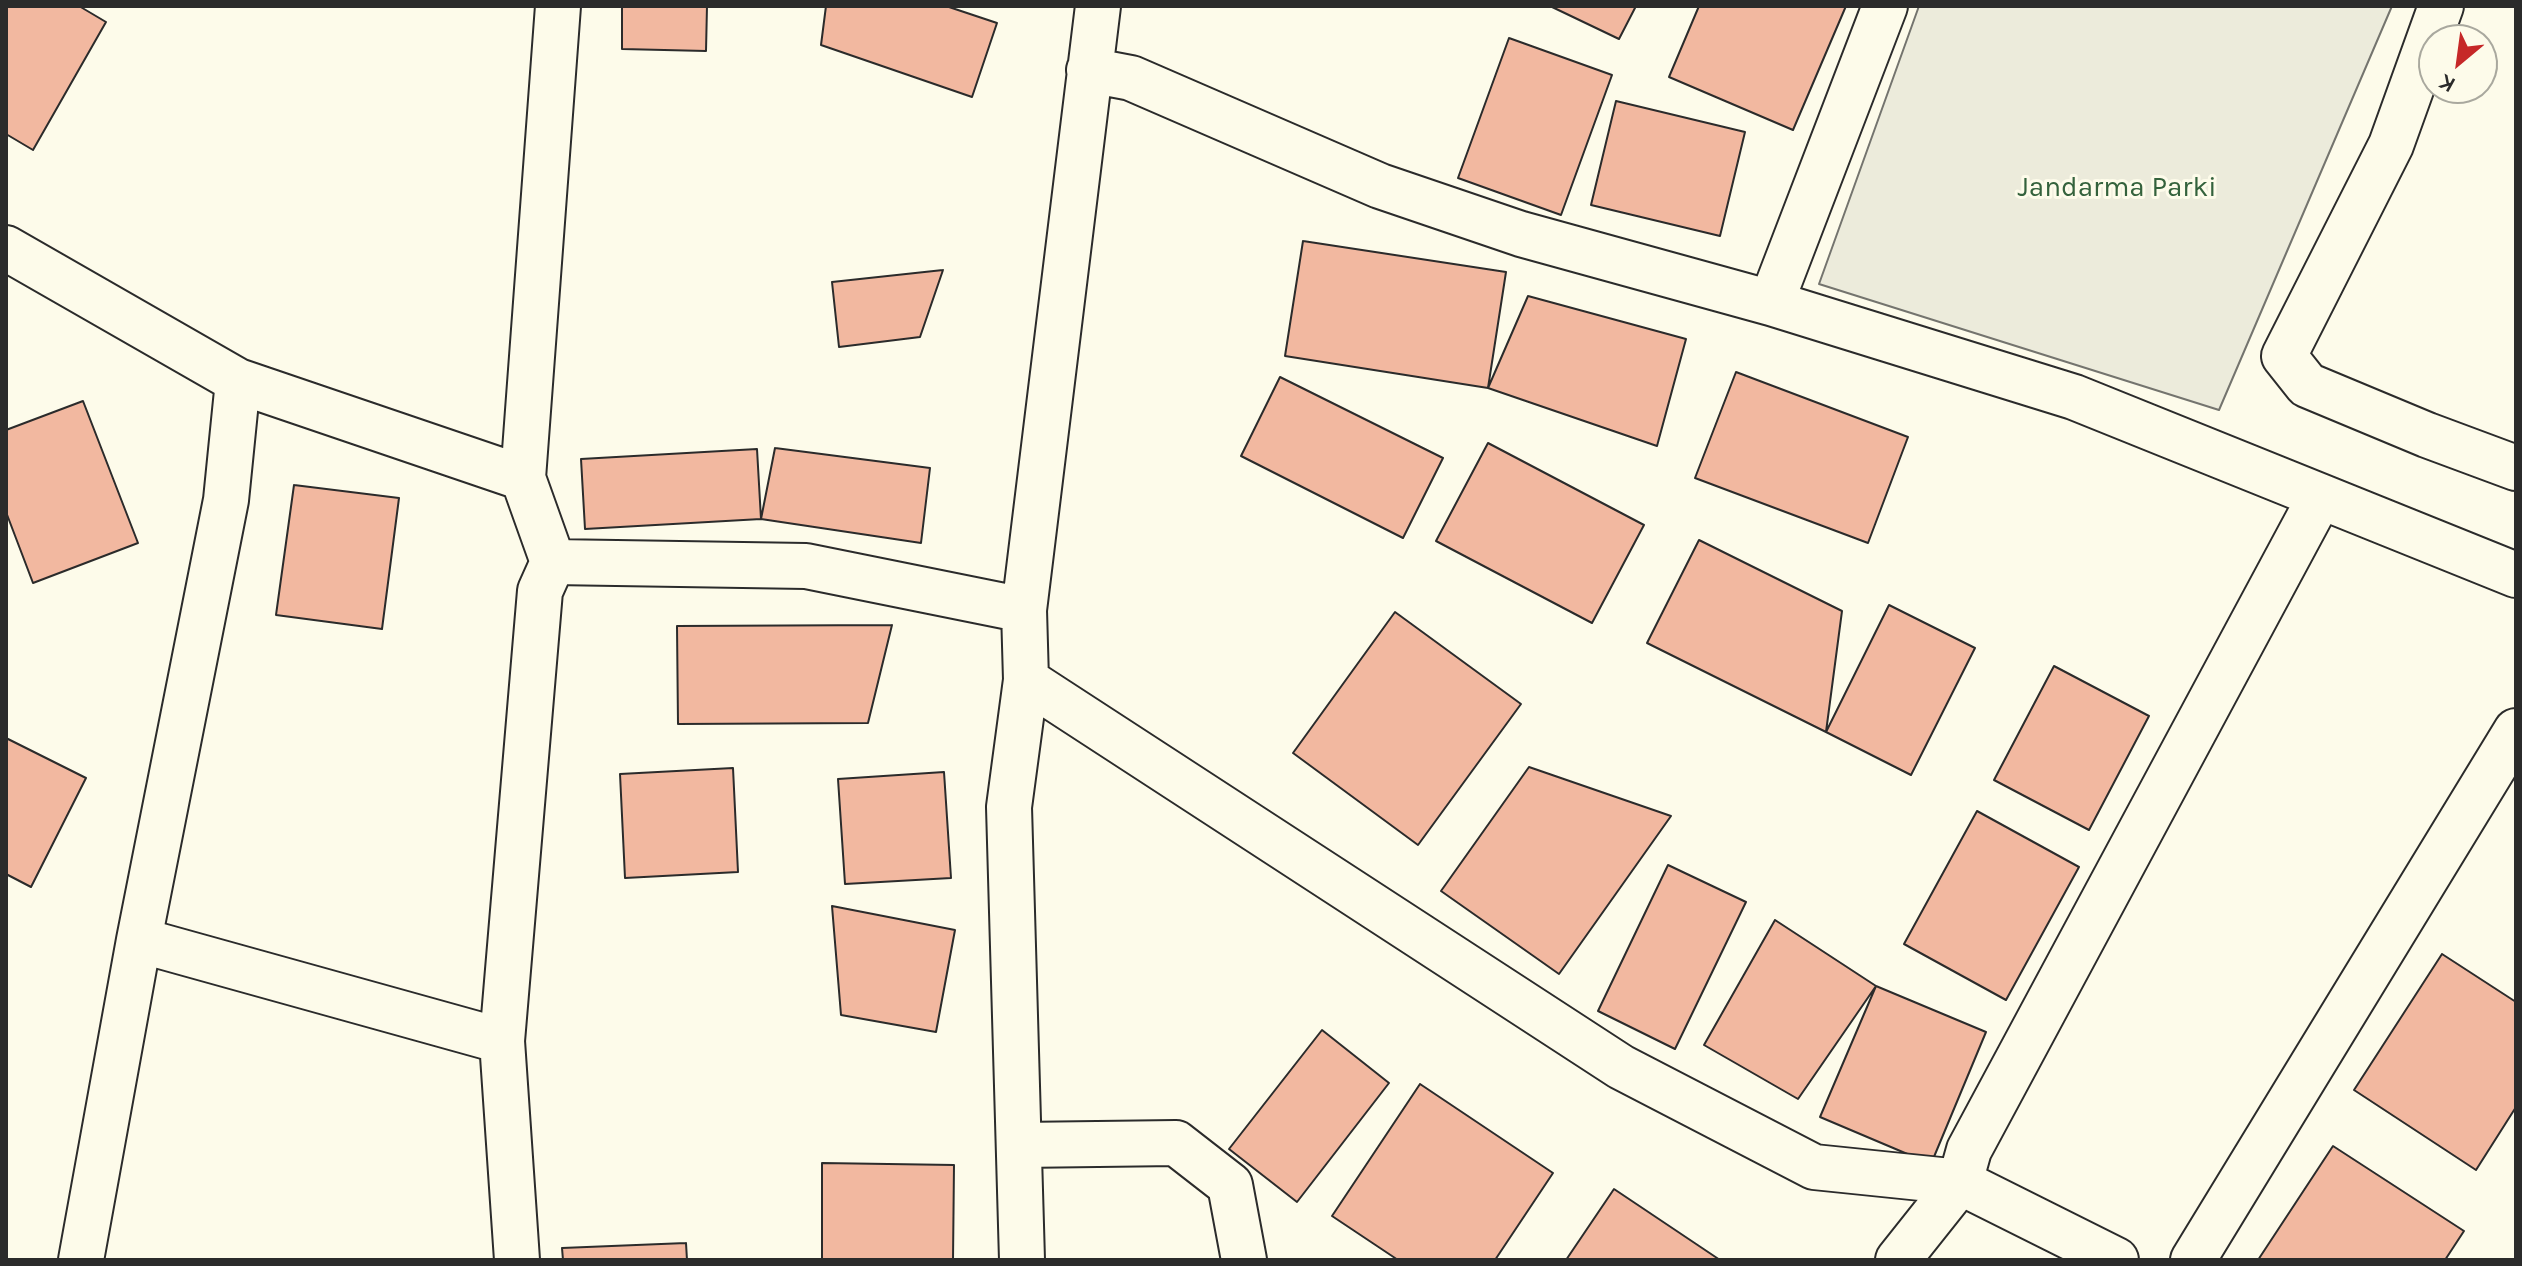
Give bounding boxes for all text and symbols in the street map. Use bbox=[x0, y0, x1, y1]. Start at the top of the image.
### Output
north arrow bbox=[2418, 24, 2498, 104]
text: K bbox=[2435, 68, 2460, 98]
park label: Jandarma Parki bbox=[2017, 171, 2217, 205]

